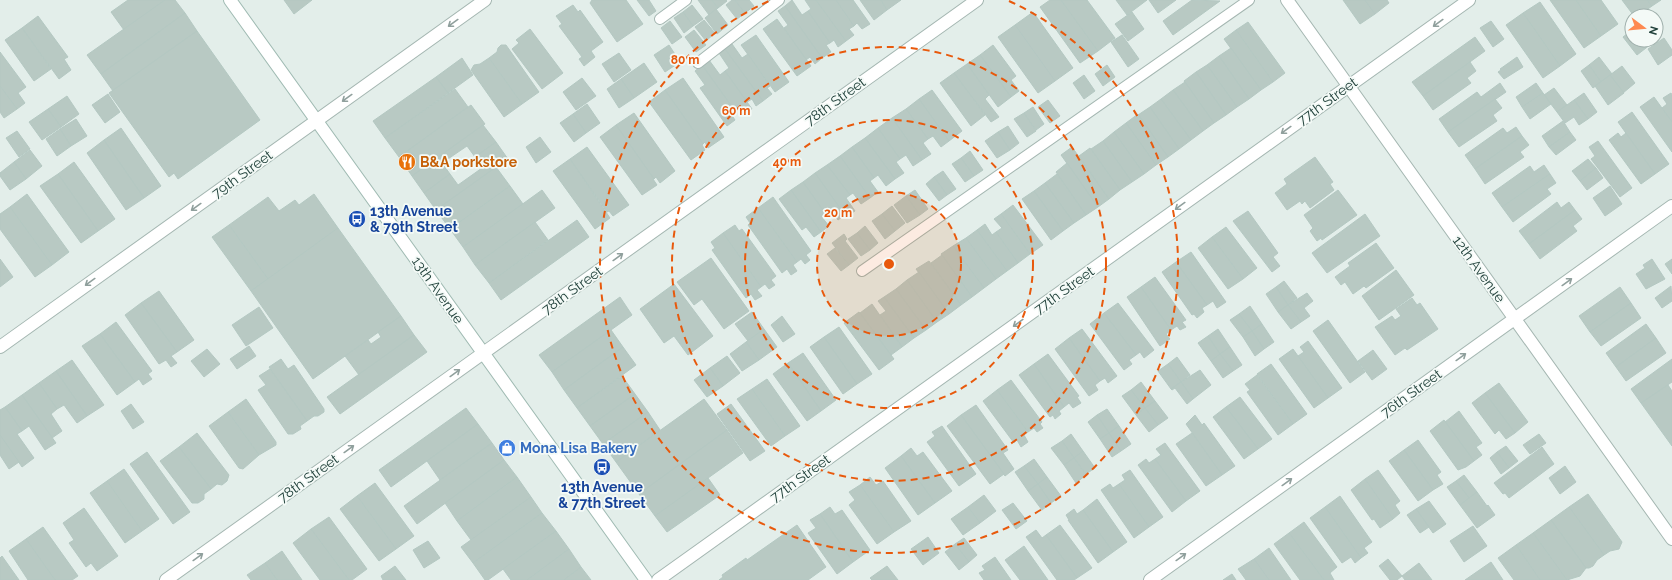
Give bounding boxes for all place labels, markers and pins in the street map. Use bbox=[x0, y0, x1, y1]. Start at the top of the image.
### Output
restaurant icon: B&A porkstore bbox=[397, 152, 417, 172]
place label: B&A porkstore bbox=[420, 154, 518, 170]
place label: 13th Avenue & 79th Street bbox=[370, 203, 458, 235]
bus stop icon: 13th Avenue & 79th Street bbox=[347, 209, 367, 229]
centre of rings bbox=[882, 257, 896, 271]
shop icon: Mona Lisa Bakery bbox=[497, 438, 517, 458]
place label: Mona Lisa Bakery bbox=[520, 440, 637, 456]
bus stop icon: 13th Avenue & 77th Street bbox=[592, 457, 612, 477]
place label: 13th Avenue & 77th Street bbox=[558, 479, 646, 511]

